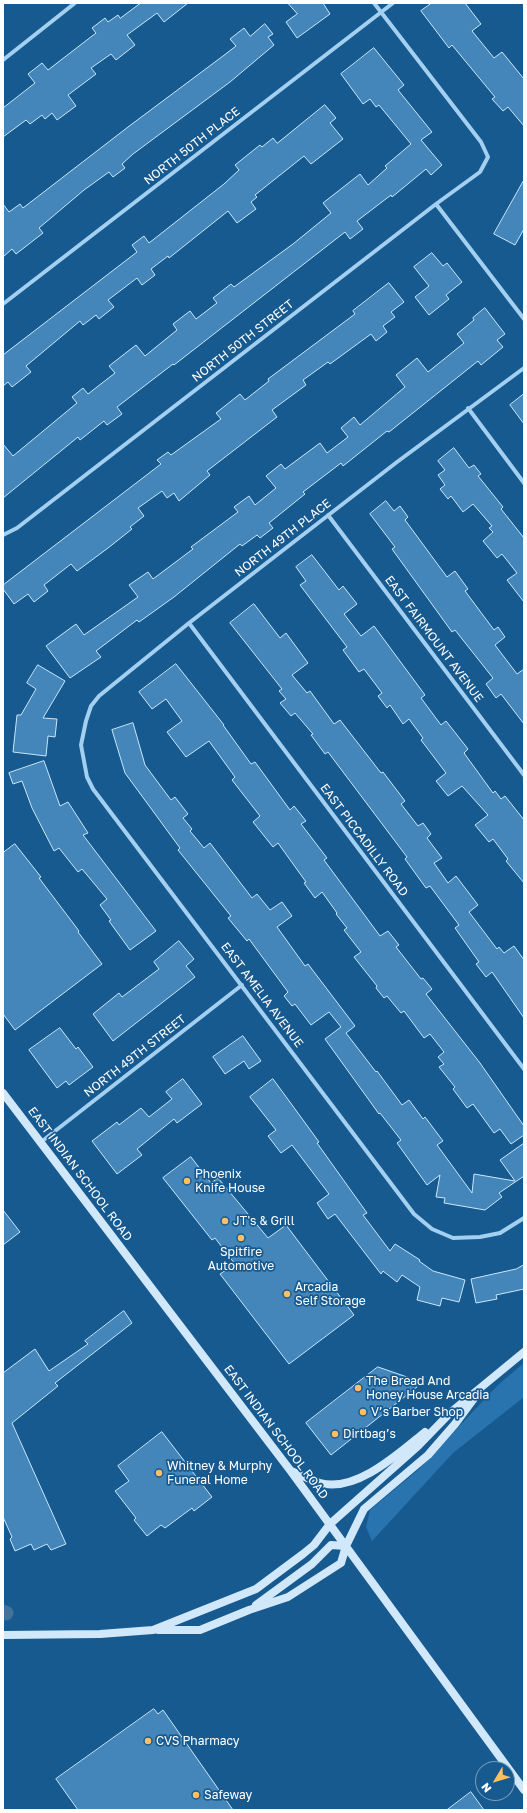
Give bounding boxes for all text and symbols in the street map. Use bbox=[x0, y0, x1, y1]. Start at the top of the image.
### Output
street label: NORTH 50TH PLACE bbox=[141, 104, 243, 188]
street label: NORTH 50TH STREET bbox=[189, 297, 297, 385]
street label: NORTH 49TH PLACE bbox=[232, 496, 334, 580]
street label: EAST FAIRMOUNT AVENUE bbox=[382, 573, 486, 705]
street label: EAST PICCADILLY ROAD bbox=[317, 781, 411, 899]
street label: EAST AMELIA AVENUE bbox=[218, 940, 306, 1050]
street label: NORTH 49TH STREET bbox=[81, 1012, 189, 1100]
street label: EAST INDIAN SCHOOL ROAD bbox=[25, 1104, 135, 1244]
place label: Phoenix Knife House bbox=[195, 1167, 265, 1195]
marker: Phoenix Knife House bbox=[182, 1176, 192, 1186]
place label: JT's & Grill bbox=[233, 1214, 295, 1228]
marker: JT's & Grill bbox=[220, 1216, 230, 1226]
marker: Spitfire Automotive bbox=[236, 1233, 246, 1243]
place label: Spitfire Automotive bbox=[208, 1245, 274, 1273]
place label: Arcadia Self Storage bbox=[295, 1280, 366, 1308]
marker: Arcadia Self Storage bbox=[282, 1289, 292, 1299]
street label: EAST INDIAN SCHOOL ROAD bbox=[221, 1362, 331, 1502]
place label: The Bread And Honey House Arcadia bbox=[366, 1374, 489, 1402]
marker: The Bread And Honey House Arcadia bbox=[353, 1383, 363, 1393]
place label: V’s Barber Shop bbox=[371, 1405, 463, 1419]
marker: V’s Barber Shop bbox=[358, 1407, 368, 1417]
place label: Dirtbag’s bbox=[343, 1427, 396, 1441]
marker: Dirtbag’s bbox=[330, 1429, 340, 1439]
place label: Whitney & Murphy Funeral Home bbox=[167, 1459, 272, 1487]
marker: Whitney & Murphy Funeral Home bbox=[154, 1468, 164, 1478]
place label: CVS Pharmacy bbox=[156, 1734, 240, 1748]
marker: CVS Pharmacy bbox=[143, 1736, 153, 1746]
north arrow bbox=[475, 1761, 515, 1801]
text: N bbox=[478, 1781, 494, 1795]
place label: Safeway bbox=[204, 1788, 252, 1802]
marker: Safeway bbox=[191, 1790, 201, 1800]

